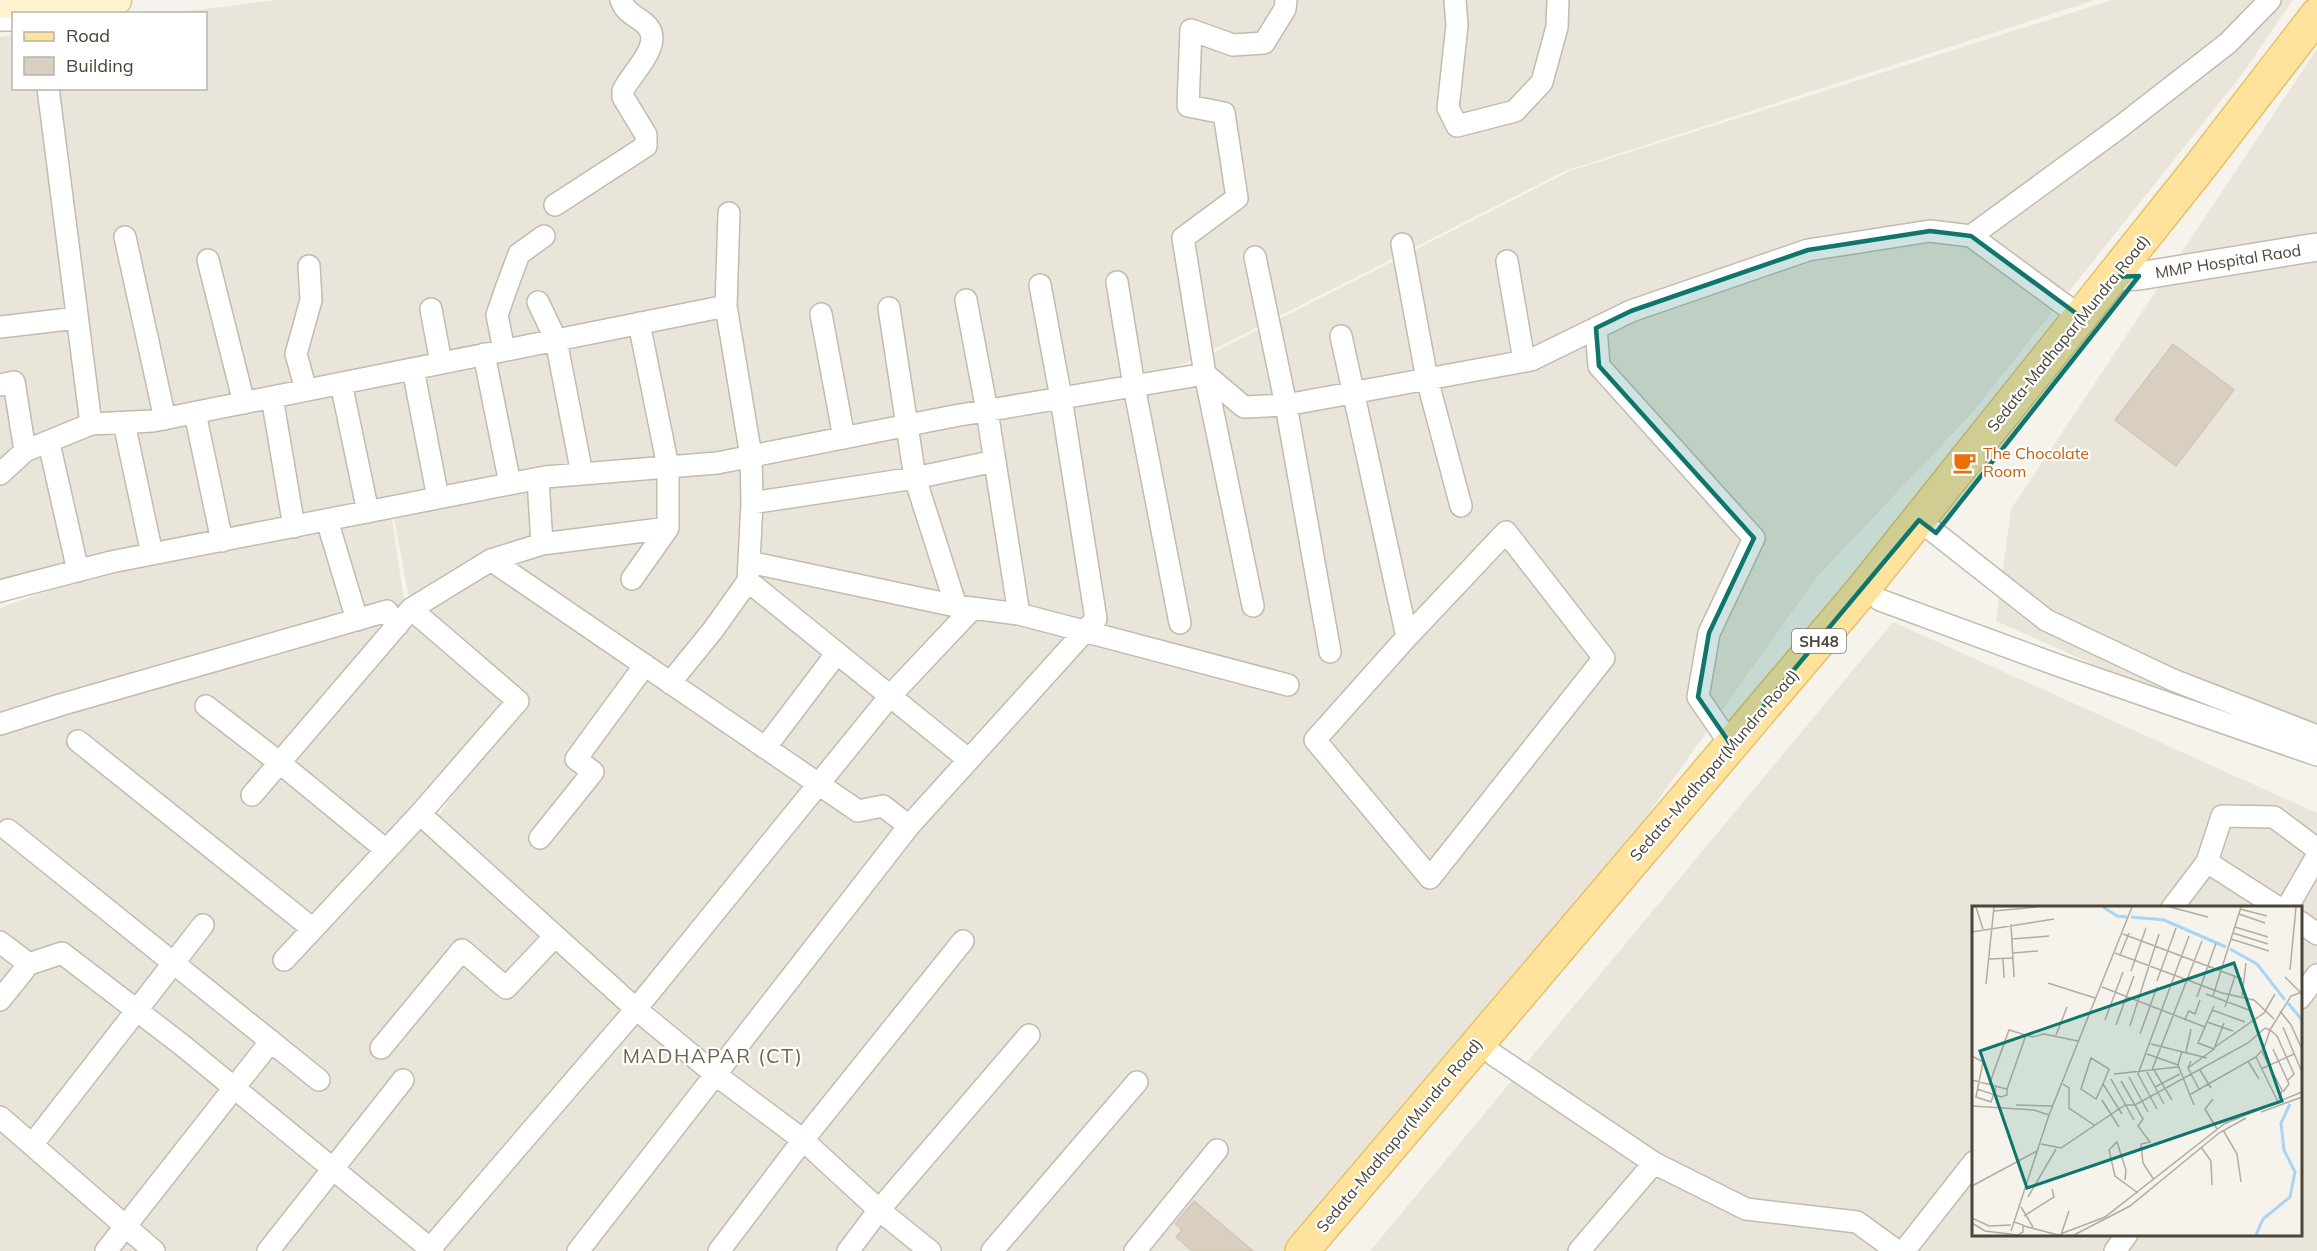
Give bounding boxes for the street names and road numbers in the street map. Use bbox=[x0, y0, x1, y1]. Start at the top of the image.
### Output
street label: Sedata-Madhapar(Mundra Road) bbox=[1982, 230, 2154, 436]
street label: MMP Hospital Raod bbox=[2154, 240, 2302, 282]
road number: SH48 bbox=[1792, 629, 1846, 653]
street label: Sedata-Madhapar(Mundra Road) bbox=[1625, 665, 1803, 865]
street label: Sedata-Madhapar(Mundra Road) bbox=[1312, 1034, 1486, 1236]

